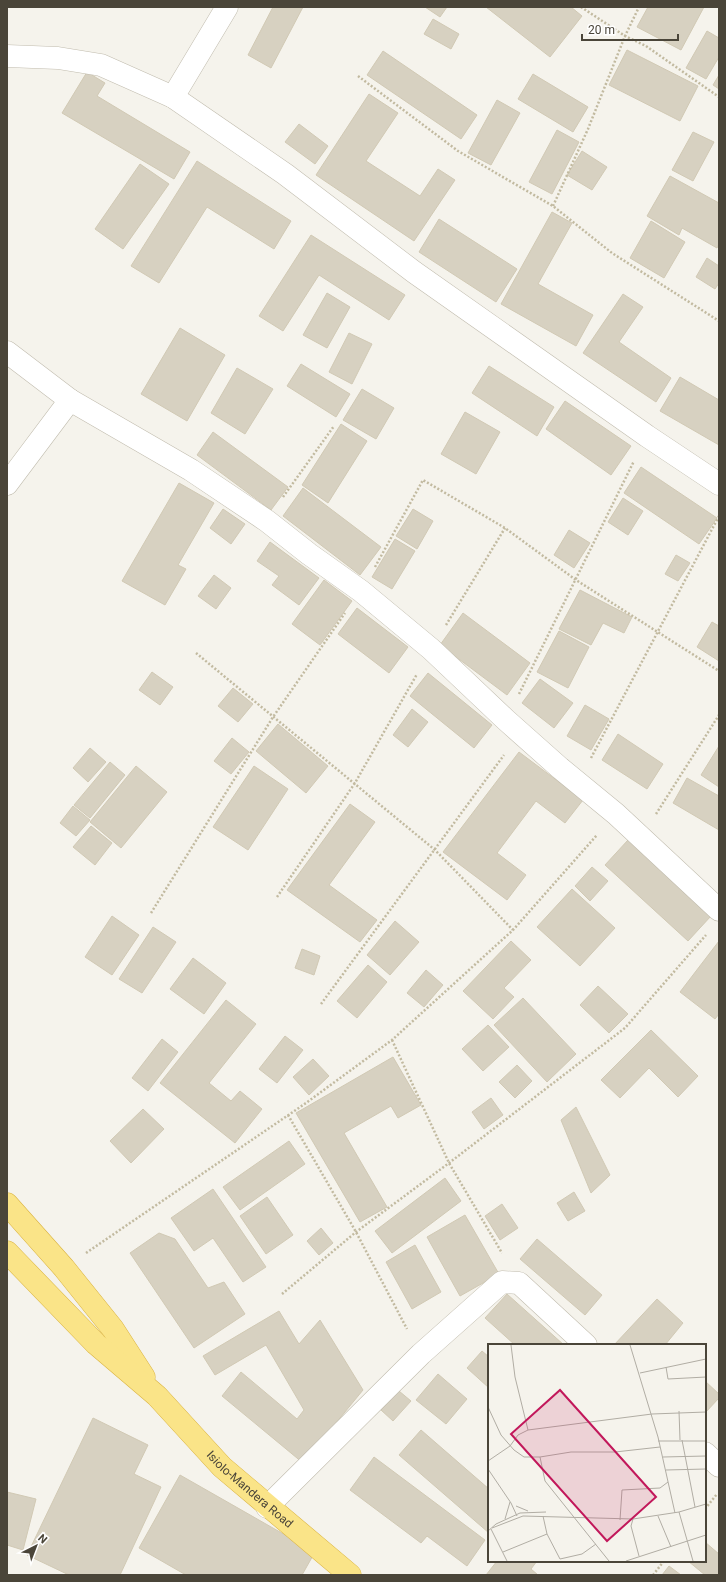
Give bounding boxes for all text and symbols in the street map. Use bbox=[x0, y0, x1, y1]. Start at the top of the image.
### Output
scale bar bbox=[582, 16, 678, 42]
text: 20 m bbox=[588, 23, 615, 37]
inset map bbox=[488, 1344, 706, 1562]
street label: Isiolo-Mandera Road bbox=[204, 1448, 296, 1531]
north arrow bbox=[16, 1526, 56, 1566]
text: N bbox=[35, 1532, 50, 1547]

